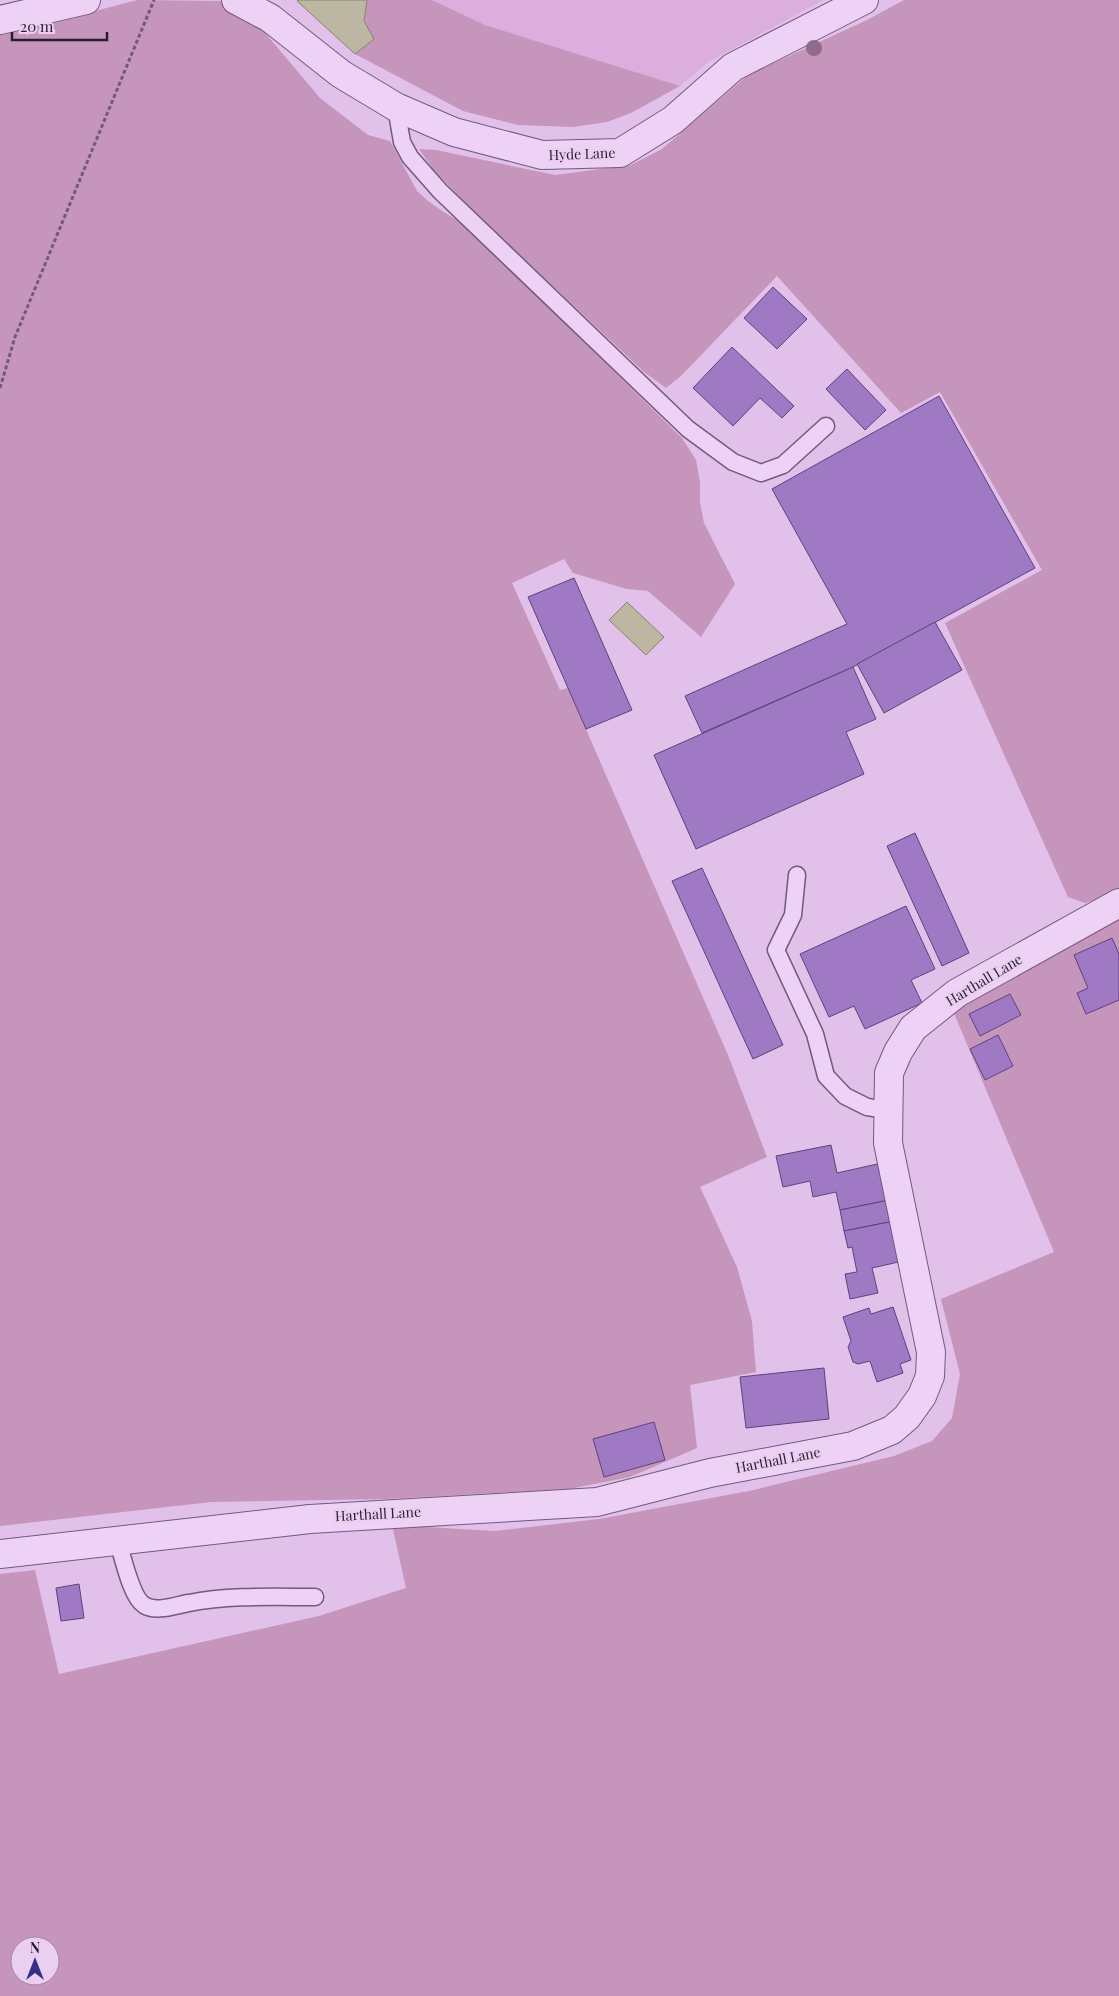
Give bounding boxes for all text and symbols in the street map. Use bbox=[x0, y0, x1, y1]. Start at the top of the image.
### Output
scale bar bbox=[12, 10, 108, 42]
text: 20 m bbox=[20, 16, 54, 36]
street label: Hyde Lane bbox=[548, 143, 616, 164]
street label: Harthall Lane bbox=[942, 949, 1026, 1010]
street label: Harthall Lane bbox=[734, 1442, 822, 1477]
street label: Harthall Lane bbox=[335, 1502, 421, 1525]
north arrow bbox=[10, 1936, 60, 1986]
text: N bbox=[30, 1938, 40, 1957]

